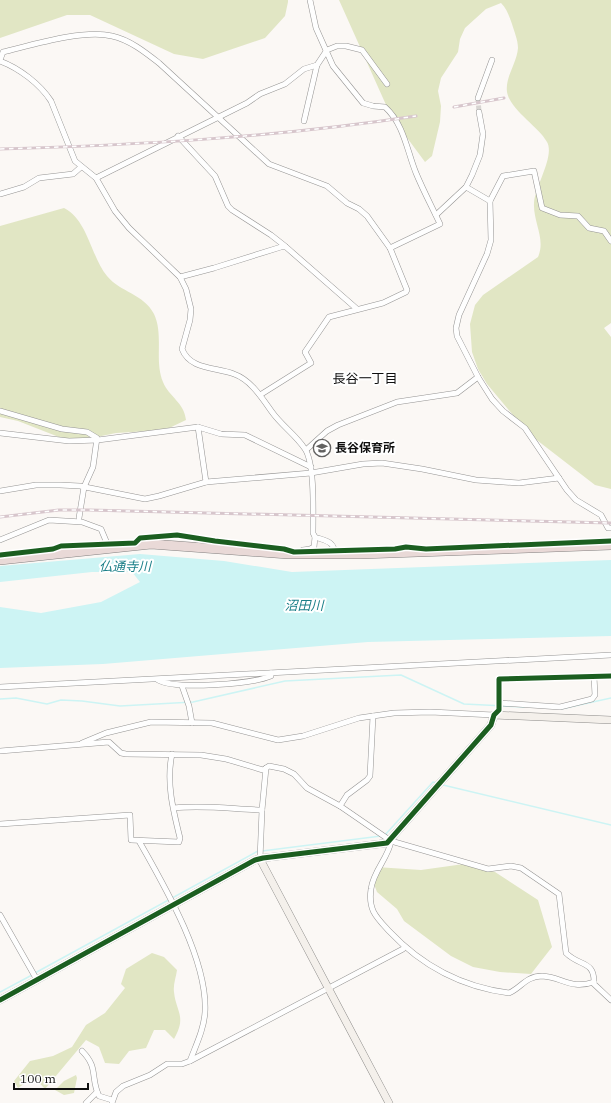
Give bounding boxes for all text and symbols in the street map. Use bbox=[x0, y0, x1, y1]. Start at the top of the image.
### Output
district label: 長谷一丁目 bbox=[332, 370, 398, 387]
school or university icon: 長谷保育所 bbox=[312, 438, 332, 458]
place label: 長谷保育所 bbox=[335, 440, 395, 455]
water label: 仏通寺川 bbox=[99, 558, 153, 575]
water label: 沼田川 bbox=[284, 597, 325, 614]
scale bar bbox=[14, 1065, 88, 1091]
text: 100 m bbox=[20, 1071, 56, 1086]

